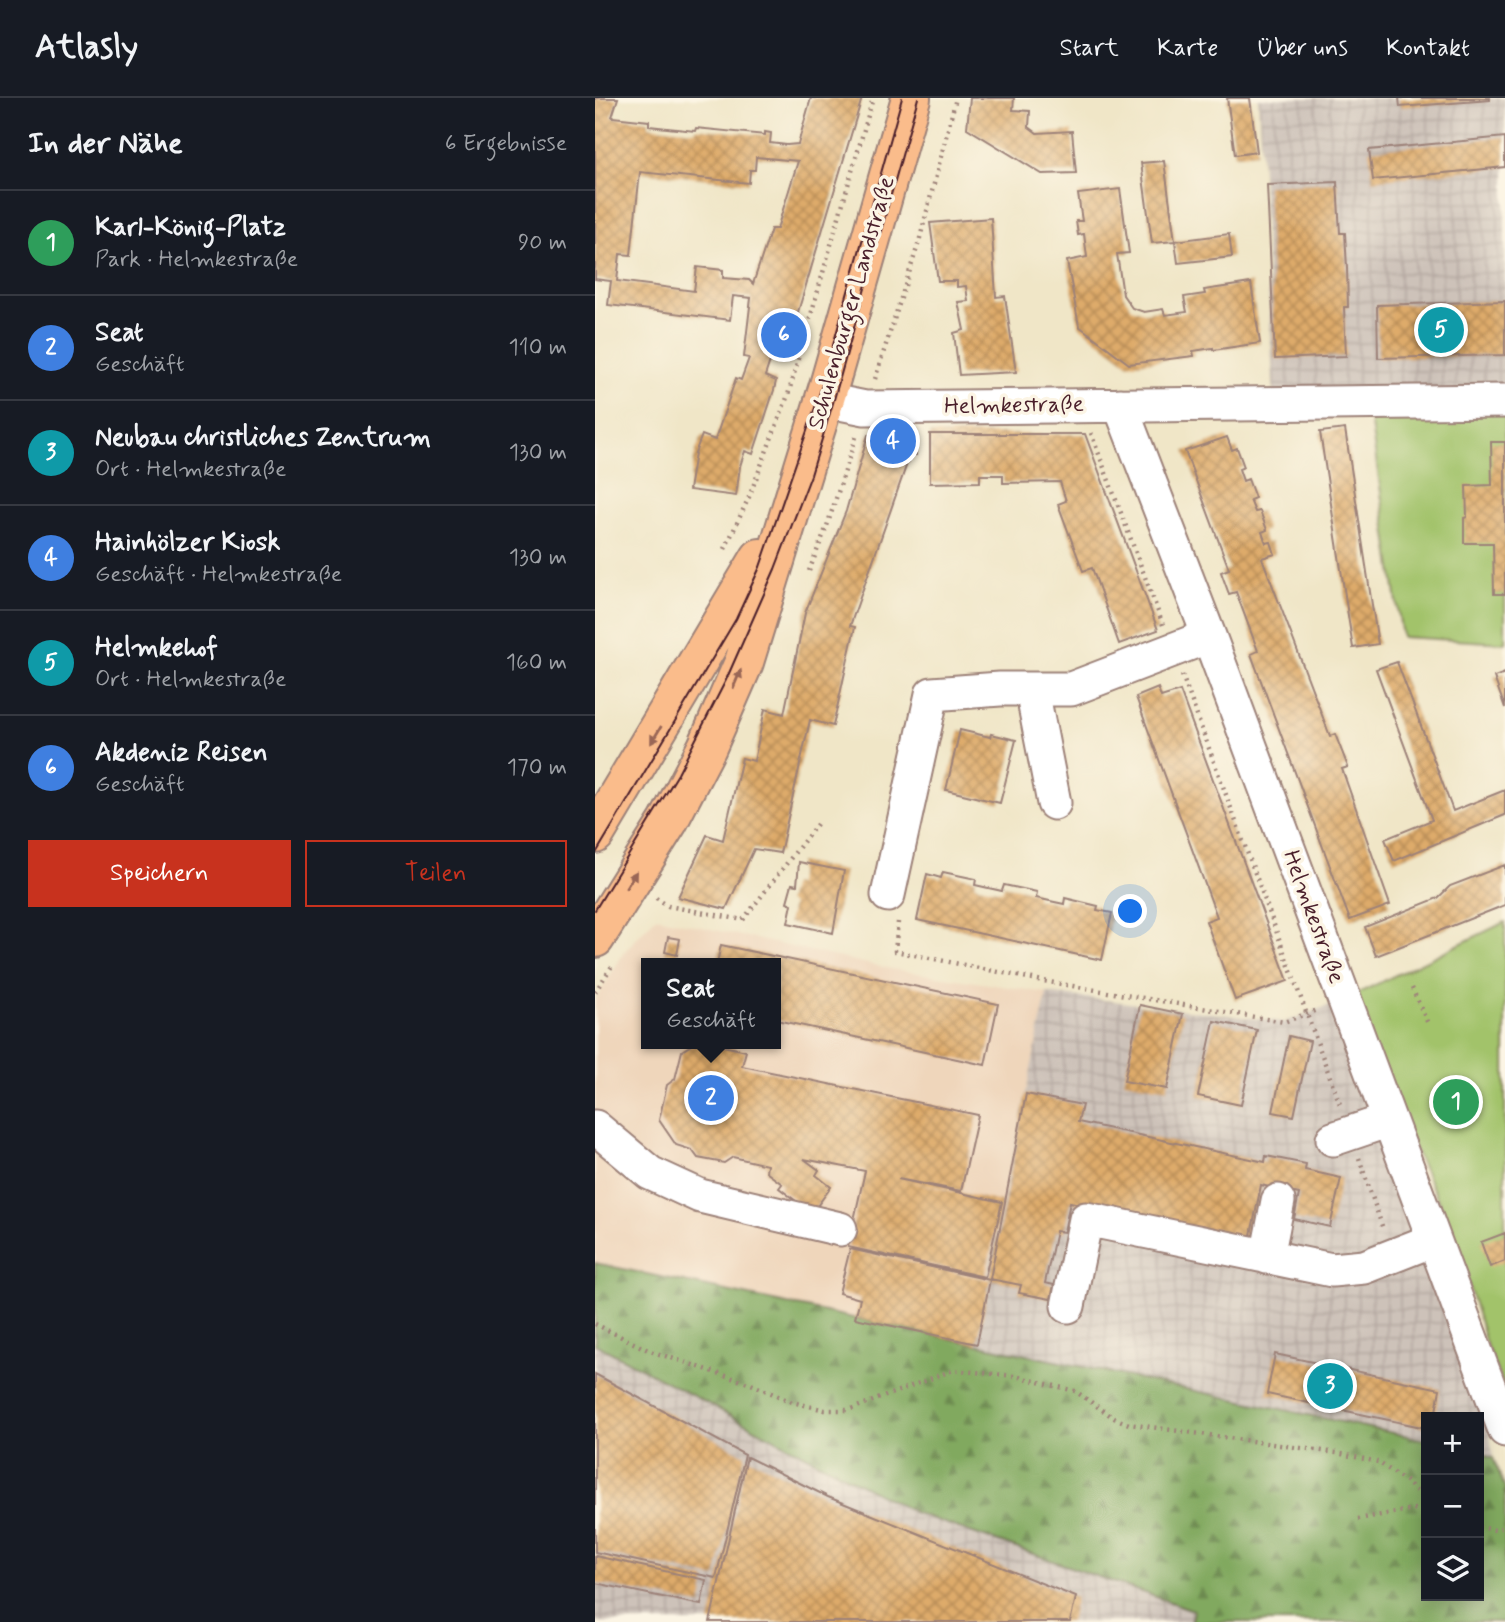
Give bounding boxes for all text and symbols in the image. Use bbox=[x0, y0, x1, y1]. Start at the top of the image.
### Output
text: Atlasly bbox=[35, 26, 138, 70]
text: Start bbox=[1059, 33, 1119, 64]
text: Karte bbox=[1157, 33, 1218, 64]
text: Über uns bbox=[1256, 33, 1348, 64]
text: Kontakt bbox=[1386, 33, 1470, 64]
text: In der Nähe bbox=[28, 124, 183, 163]
text: 6 Ergebnisse bbox=[445, 129, 567, 159]
street label: Schulenburger Landstraße bbox=[801, 173, 904, 434]
text: Karl-König-Platz bbox=[95, 211, 286, 245]
text: 1 bbox=[46, 228, 56, 258]
text: 90 m bbox=[518, 228, 567, 258]
text: Park · Helmkestraße bbox=[95, 245, 298, 275]
pin: 5 bbox=[1418, 304, 1464, 356]
pin: 6 bbox=[761, 309, 807, 361]
text: Seat bbox=[95, 316, 144, 350]
text: 2 bbox=[45, 333, 57, 363]
text: 110 m bbox=[508, 333, 567, 363]
text: Geschäft bbox=[95, 350, 185, 380]
street label: Helmkestraße bbox=[944, 390, 1084, 422]
pin: 4 bbox=[870, 415, 916, 467]
text: Neubau christliches Zentrum bbox=[95, 421, 431, 455]
text: 3 bbox=[46, 438, 56, 468]
text: 130 m bbox=[509, 438, 567, 468]
text: Ort · Helmkestraße bbox=[95, 455, 286, 485]
text: Hainhölzer Kiosk bbox=[95, 526, 280, 560]
text: 4 bbox=[44, 543, 58, 573]
text: 130 m bbox=[509, 543, 567, 573]
text: Geschäft · Helmkestraße bbox=[95, 560, 342, 590]
text: Helmkehof bbox=[95, 631, 218, 665]
text: 5 bbox=[44, 648, 58, 678]
text: 160 m bbox=[506, 648, 567, 678]
text: Ort · Helmkestraße bbox=[95, 665, 286, 695]
one-way arrow bbox=[731, 668, 742, 689]
one-way arrow bbox=[649, 726, 662, 745]
text: Akdeniz Reisen bbox=[95, 736, 268, 770]
text: 6 bbox=[45, 753, 57, 783]
text: 170 m bbox=[507, 753, 567, 783]
text: Geschäft bbox=[95, 770, 185, 800]
button: Speichern bbox=[28, 840, 291, 907]
button: Teilen bbox=[305, 840, 567, 907]
street label: Helmkestraße bbox=[1275, 846, 1351, 988]
one-way arrow bbox=[625, 870, 638, 890]
your location bbox=[1113, 894, 1147, 928]
popup bbox=[641, 958, 781, 1049]
text: Seat bbox=[666, 972, 715, 1006]
text: Geschäft bbox=[666, 1006, 756, 1036]
pin: 2 bbox=[688, 1072, 734, 1124]
pin: 1 bbox=[1433, 1076, 1479, 1128]
pin: 3 bbox=[1307, 1360, 1353, 1412]
map controls bbox=[1421, 1412, 1484, 1601]
button: + bbox=[1421, 1412, 1484, 1475]
button: − bbox=[1421, 1475, 1484, 1538]
button: layers bbox=[1421, 1538, 1484, 1601]

